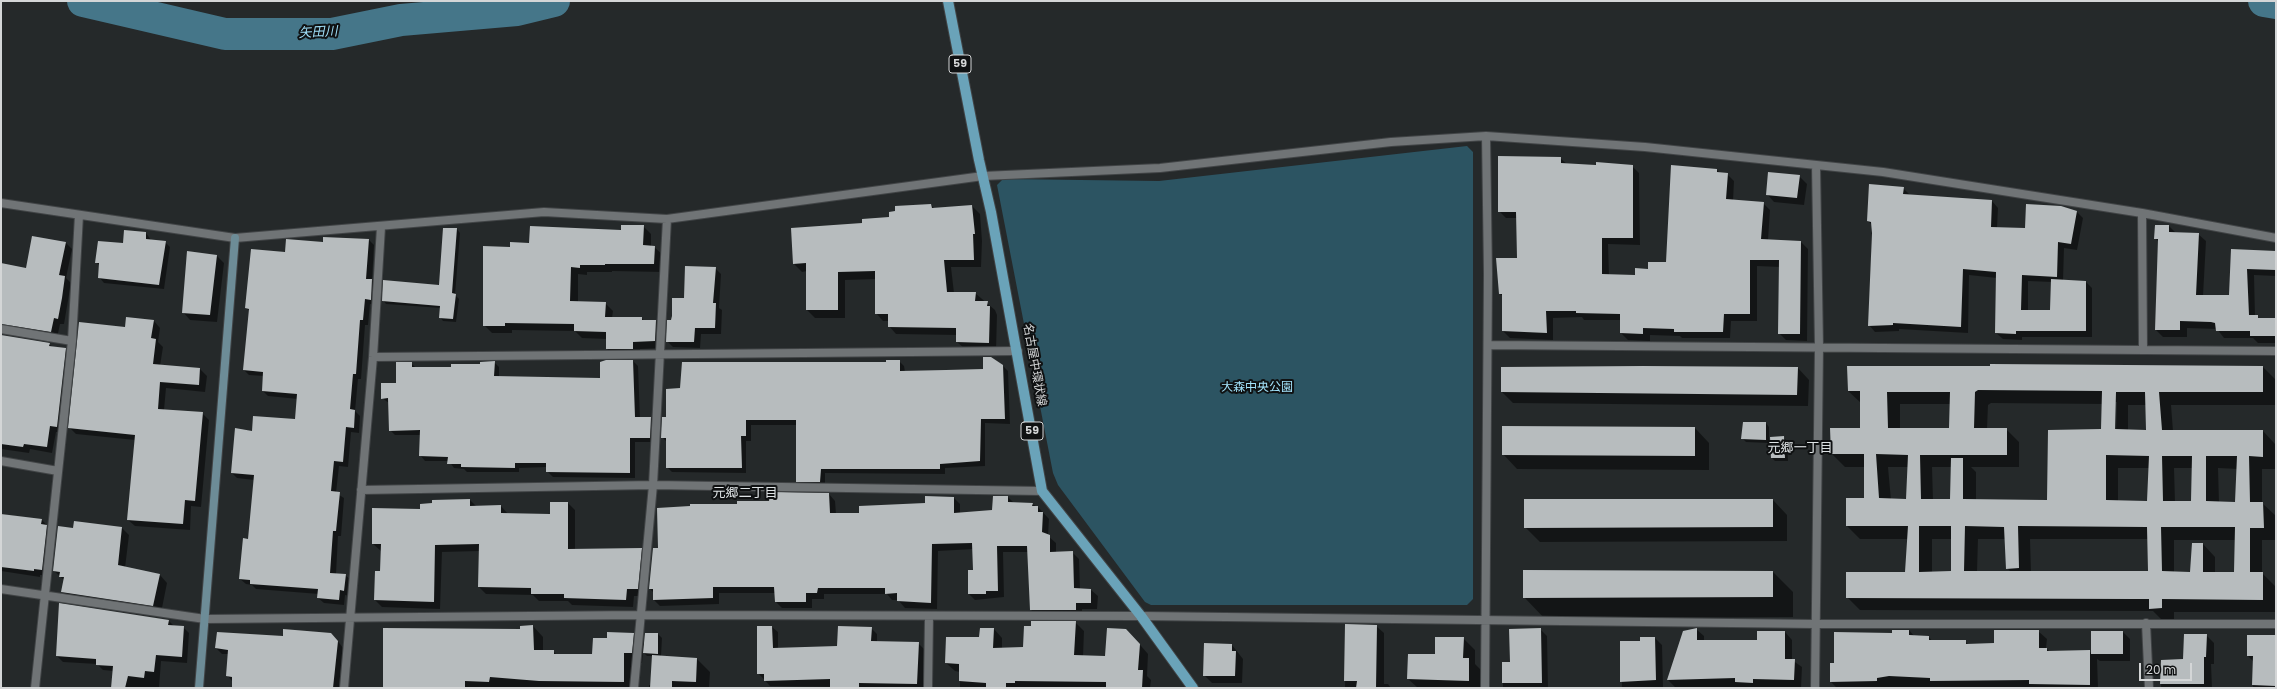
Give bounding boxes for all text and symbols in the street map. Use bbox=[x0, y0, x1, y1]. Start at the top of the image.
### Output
water label: 矢田川 bbox=[298, 24, 338, 42]
road number: 59 bbox=[949, 55, 971, 73]
street label: 名古屋中環状線 bbox=[1020, 322, 1048, 408]
park label: 大森中央公園 bbox=[1221, 381, 1293, 395]
road number: 59 bbox=[1021, 422, 1043, 440]
district label: 元郷一丁目 bbox=[1768, 441, 1832, 457]
district label: 元郷二丁目 bbox=[713, 486, 777, 502]
scale bar bbox=[2141, 655, 2194, 681]
text: 20 m bbox=[2146, 661, 2176, 678]

